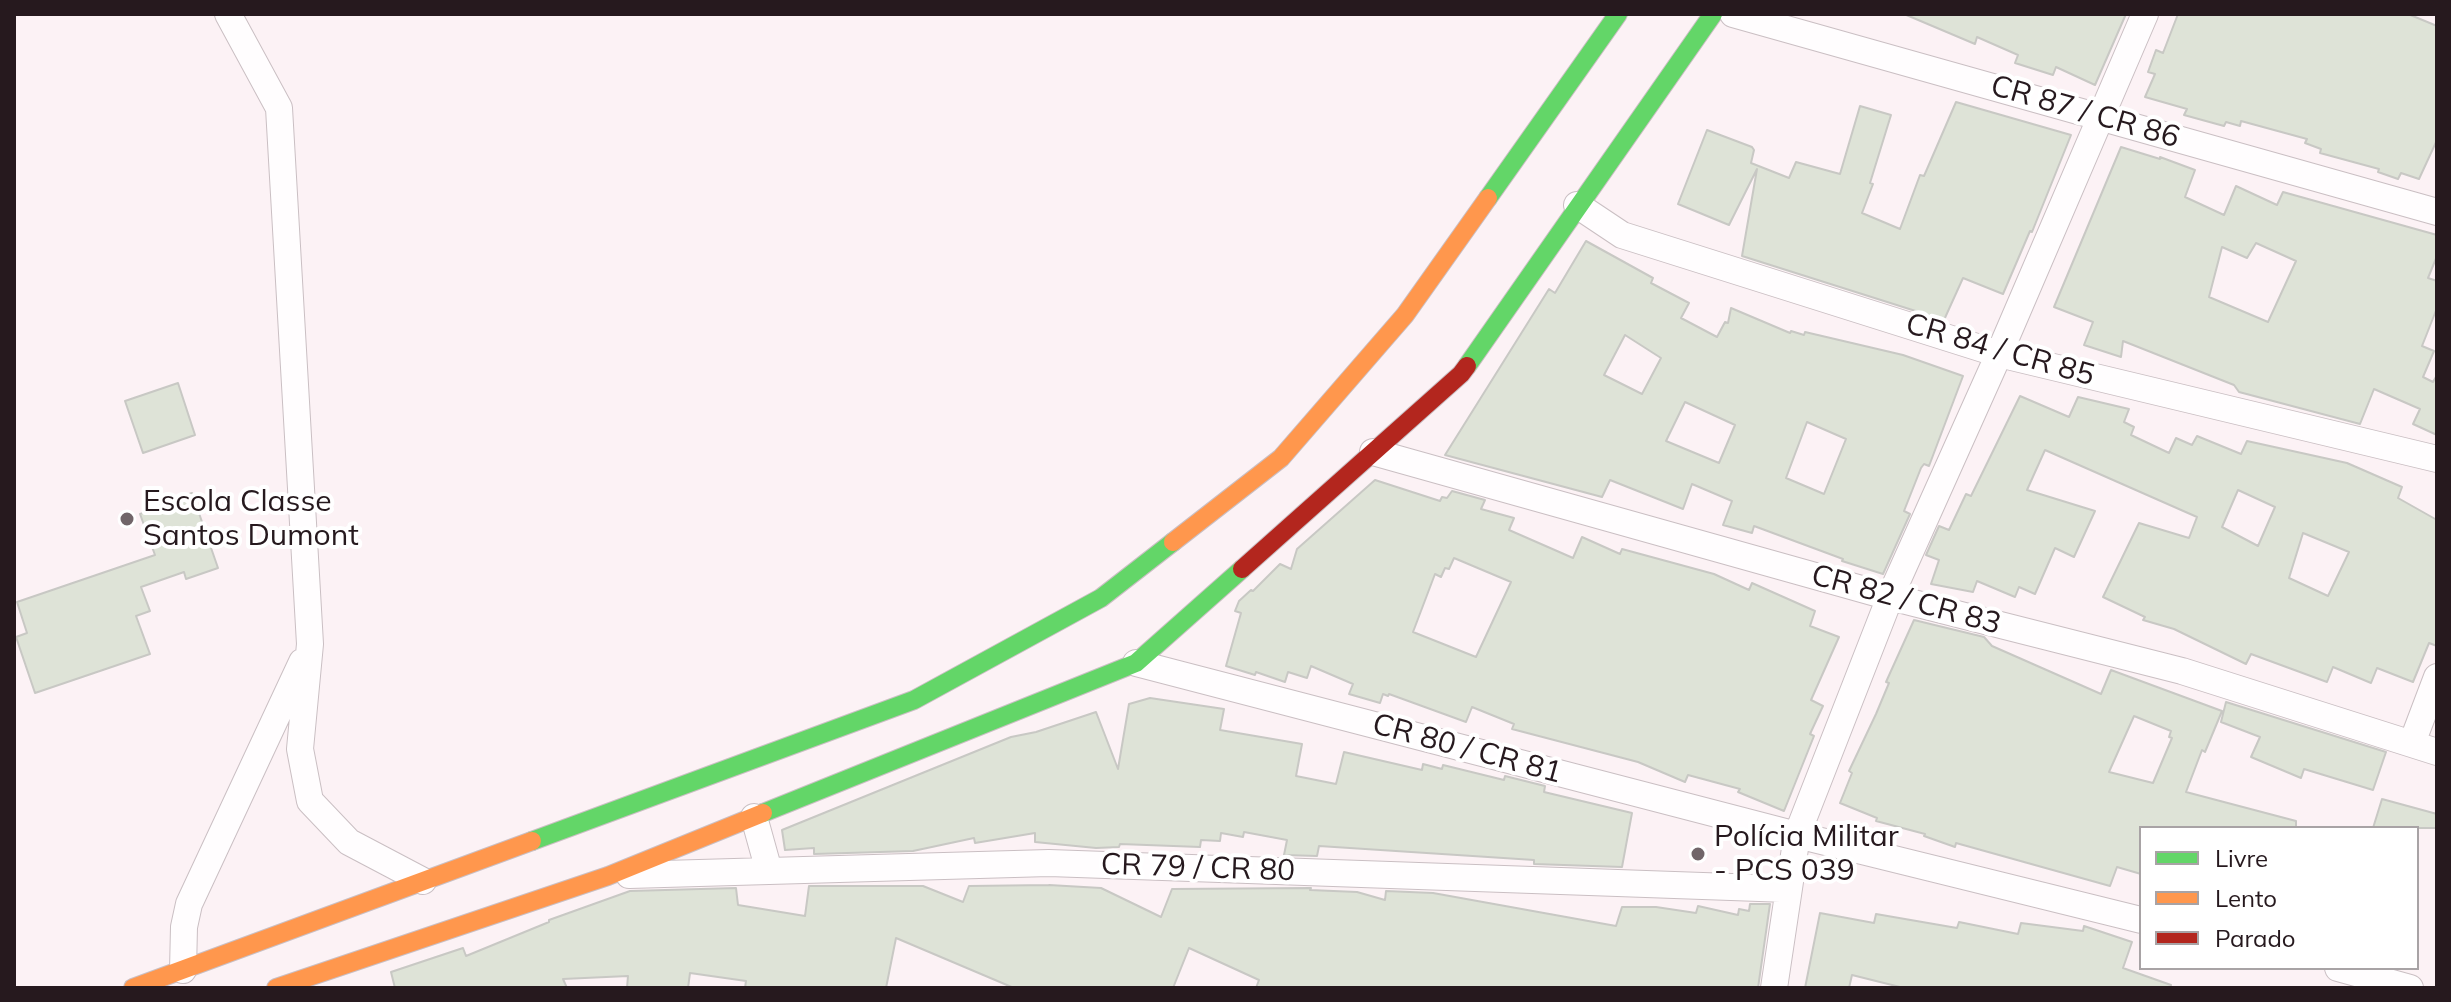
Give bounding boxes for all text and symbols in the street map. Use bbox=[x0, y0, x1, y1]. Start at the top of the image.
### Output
street label: CR 87 / CR 86 bbox=[1987, 68, 2183, 156]
street label: CR 84 / CR 85 bbox=[1902, 306, 2098, 394]
place label: Escola Classe Santos Dumont bbox=[143, 484, 359, 554]
marker: Escola Classe Santos Dumont bbox=[118, 510, 136, 528]
street label: CR 82 / CR 83 bbox=[1807, 557, 2005, 643]
street label: CR 80 / CR 81 bbox=[1368, 706, 1566, 792]
place label: Polícia Militar - PCS 039 bbox=[1714, 819, 1899, 890]
legend bbox=[2139, 826, 2419, 970]
text: Livre bbox=[2215, 843, 2268, 873]
marker: Polícia Militar - PCS 039 bbox=[1689, 845, 1707, 863]
street label: CR 79 / CR 80 bbox=[1100, 847, 1296, 889]
text: Lento bbox=[2215, 883, 2277, 913]
text: Parado bbox=[2215, 923, 2296, 953]

